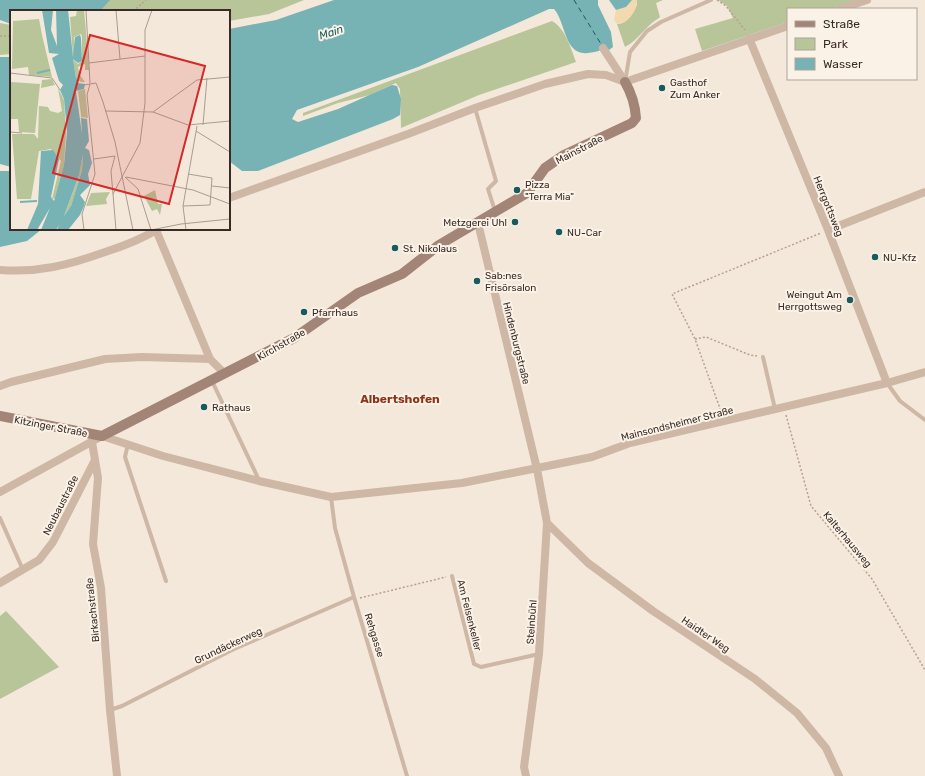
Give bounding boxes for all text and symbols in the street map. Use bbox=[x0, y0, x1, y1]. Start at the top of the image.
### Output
legend bbox=[787, 8, 917, 80]
inset map bbox=[10, 10, 230, 230]
text: Straße bbox=[823, 17, 860, 31]
water label: Main bbox=[317, 22, 345, 42]
text: Park bbox=[823, 37, 849, 51]
text: Wasser bbox=[823, 57, 863, 71]
place label: Gasthof Zum Anker bbox=[670, 77, 720, 101]
marker: Gasthof Zum Anker bbox=[657, 83, 667, 93]
street label: Mainstraße bbox=[554, 133, 606, 167]
street label: Herrgottsweg bbox=[810, 174, 846, 238]
place label: Pizza "Terra Mia" bbox=[525, 179, 574, 203]
marker: Pizza "Terra Mia" bbox=[512, 185, 522, 195]
place label: Metzgerei Uhl bbox=[443, 217, 507, 229]
marker: Metzgerei Uhl bbox=[510, 217, 520, 227]
marker: NU-Car bbox=[554, 227, 564, 237]
place label: NU-Car bbox=[567, 227, 602, 239]
marker: St. Nikolaus bbox=[390, 243, 400, 253]
place label: St. Nikolaus bbox=[403, 243, 457, 255]
marker: NU-Kfz bbox=[870, 252, 880, 262]
place label: NU-Kfz bbox=[883, 252, 916, 264]
place label: Sab:nes Frisörsalon bbox=[485, 270, 536, 294]
marker: Sab:nes Frisörsalon bbox=[472, 276, 482, 286]
place label: Weingut Am Herrgottsweg bbox=[778, 289, 842, 313]
marker: Weingut Am Herrgottsweg bbox=[845, 295, 855, 305]
street label: Hindenburgstraße bbox=[500, 301, 532, 386]
marker: Pfarrhaus bbox=[299, 307, 309, 317]
place label: Pfarrhaus bbox=[312, 307, 358, 319]
street label: Kirchstraße bbox=[255, 326, 308, 363]
district label: Albertshofen bbox=[360, 392, 440, 406]
marker: Rathaus bbox=[199, 402, 209, 412]
place label: Rathaus bbox=[212, 402, 251, 414]
street label: Mainsondsheimer Straße bbox=[620, 404, 735, 444]
street label: Kitzinger Straße bbox=[13, 414, 89, 440]
street label: Neubaustraße bbox=[41, 473, 81, 537]
street label: Kalterhausweg bbox=[820, 509, 874, 570]
street label: Birkachstraße bbox=[84, 577, 102, 643]
street label: Am Felsenkeller bbox=[454, 578, 484, 652]
street label: Steinbühl bbox=[524, 599, 540, 645]
street label: Rehgasse bbox=[362, 612, 387, 659]
street label: Haidter Weg bbox=[679, 614, 732, 655]
street label: Grundäckerweg bbox=[193, 625, 264, 667]

